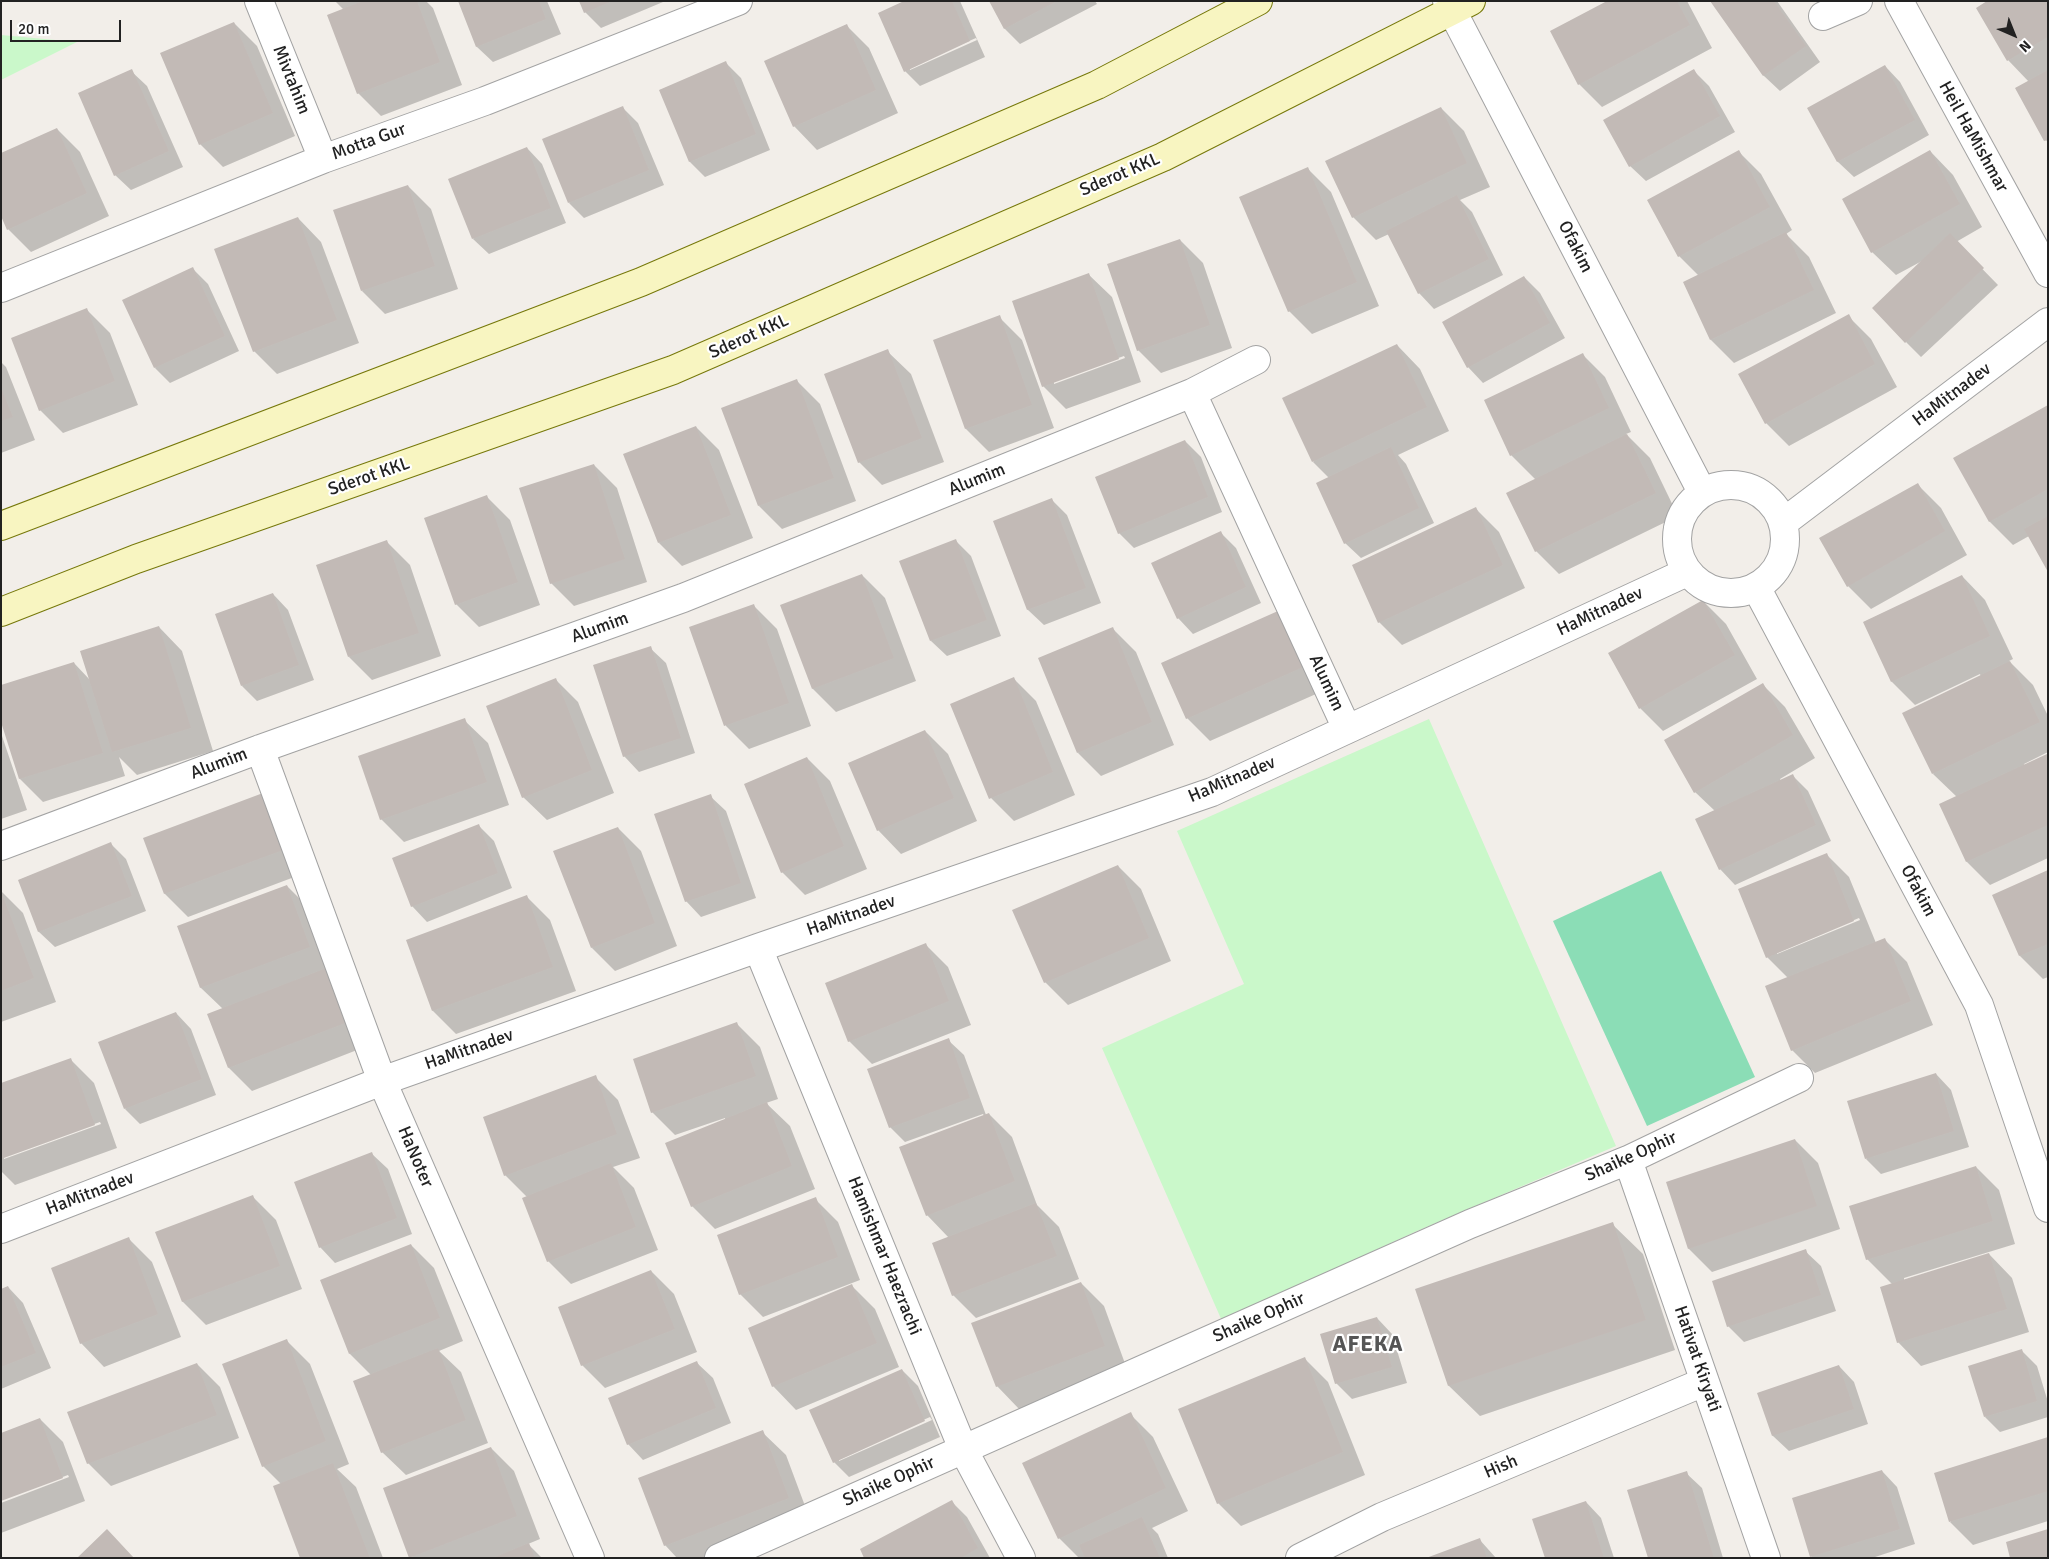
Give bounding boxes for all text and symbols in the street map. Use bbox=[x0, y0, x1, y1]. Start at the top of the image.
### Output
scale bar bbox=[12, 10, 124, 42]
north arrow bbox=[1989, 10, 2039, 60]
text: 20 m bbox=[18, 20, 49, 38]
text: N bbox=[2015, 37, 2034, 56]
street label: Mivtahim bbox=[267, 43, 315, 117]
street label: Heil HaMishmar bbox=[1934, 78, 2012, 196]
street label: Motta Gur bbox=[329, 119, 409, 165]
street label: Sderot KKL bbox=[1077, 148, 1163, 202]
street label: Ofakim bbox=[1553, 218, 1597, 276]
street label: Sderot KKL bbox=[706, 310, 792, 364]
street label: HaMitnadev bbox=[1909, 359, 1995, 431]
street label: Sderot KKL bbox=[325, 453, 413, 501]
street label: Alumim bbox=[945, 459, 1009, 501]
street label: HaMitnadev bbox=[1554, 583, 1646, 641]
street label: Alumim bbox=[568, 608, 632, 648]
street label: Alumim bbox=[1304, 652, 1348, 714]
street label: Alumim bbox=[187, 743, 251, 785]
street label: HaMitnadev bbox=[1185, 752, 1279, 808]
street label: Ofakim bbox=[1896, 862, 1940, 920]
street label: HaMitnadev bbox=[804, 891, 898, 941]
street label: HaMitnadev bbox=[422, 1025, 516, 1075]
street label: HaNoter bbox=[392, 1123, 438, 1191]
street label: Shaike Ophir bbox=[1582, 1127, 1680, 1187]
street label: HaMitnadev bbox=[43, 1167, 137, 1221]
street label: Hamishmar Haezrachi bbox=[842, 1174, 926, 1338]
street label: Shaike Ophir bbox=[1210, 1288, 1308, 1348]
street label: Hativat Kiryati bbox=[1669, 1303, 1725, 1415]
district label: AFEKA bbox=[1332, 1332, 1404, 1358]
street label: Hish bbox=[1481, 1450, 1521, 1484]
street label: Shaike Ophir bbox=[840, 1452, 938, 1512]

